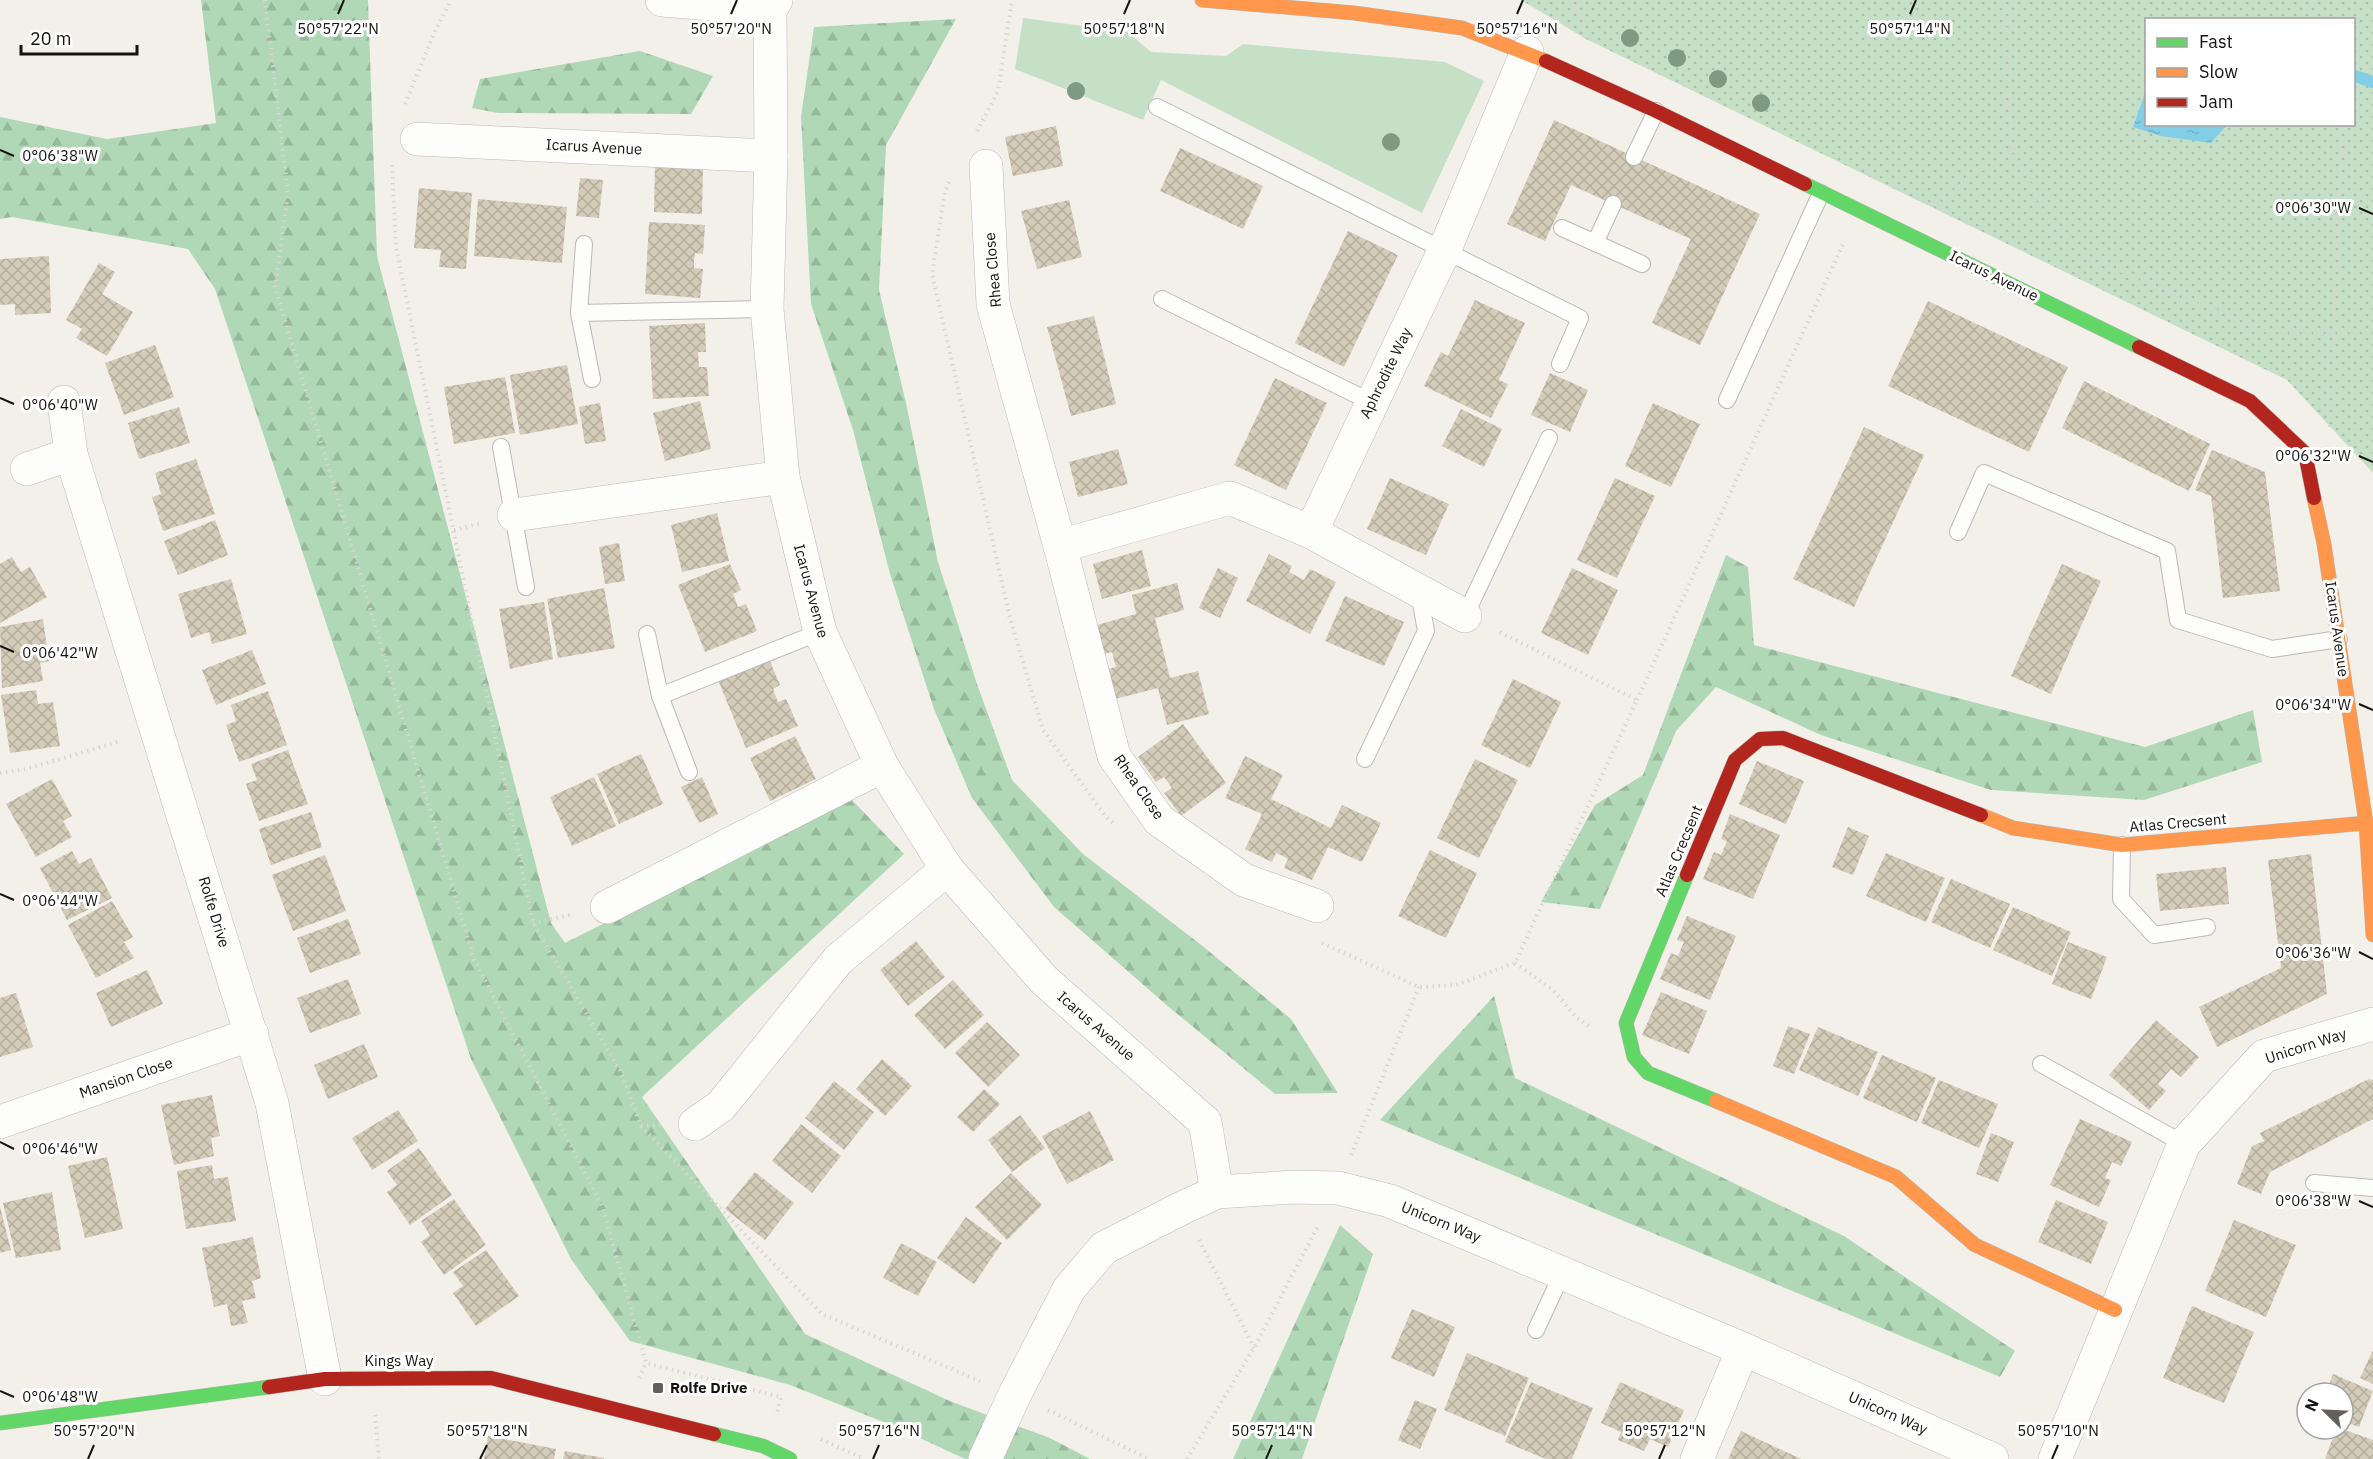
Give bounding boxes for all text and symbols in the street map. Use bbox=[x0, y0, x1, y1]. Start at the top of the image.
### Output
scale bar bbox=[21, 18, 136, 56]
legend bbox=[2145, 18, 2355, 126]
text: 50°57'22"N bbox=[297, 19, 379, 38]
text: 50°57'20"N bbox=[690, 19, 772, 38]
text: 50°57'18"N bbox=[1083, 19, 1165, 38]
text: 50°57'16"N bbox=[1476, 19, 1558, 38]
text: 50°57'14"N bbox=[1869, 19, 1951, 38]
text: 20 m bbox=[30, 27, 72, 50]
text: Fast bbox=[2199, 30, 2233, 53]
text: Slow bbox=[2199, 60, 2238, 83]
text: Jam bbox=[2199, 90, 2234, 113]
street label: Icarus Avenue bbox=[545, 134, 643, 159]
text: 0°06'38"W bbox=[22, 146, 98, 165]
text: 0°06'30"W bbox=[2275, 198, 2351, 217]
street label: Rhea Close bbox=[980, 232, 1005, 308]
street label: Icarus Avenue bbox=[1947, 246, 2042, 305]
street label: Aphrodite Way bbox=[1355, 324, 1416, 421]
text: 0°06'40"W bbox=[22, 395, 98, 414]
text: 0°06'32"W bbox=[2275, 446, 2351, 465]
street label: Icarus Avenue bbox=[790, 542, 833, 640]
street label: Icarus Avenue bbox=[2321, 580, 2354, 678]
text: 0°06'42"W bbox=[22, 643, 98, 662]
text: 0°06'34"W bbox=[2275, 695, 2351, 714]
street label: Rhea Close bbox=[1110, 750, 1169, 823]
street label: Atlas Crecsent bbox=[1651, 802, 1706, 899]
street label: Atlas Crecsent bbox=[2129, 809, 2227, 836]
street label: Rolfe Drive bbox=[195, 874, 234, 950]
text: 0°06'44"W bbox=[22, 891, 98, 910]
text: 0°06'36"W bbox=[2275, 943, 2351, 962]
street label: Icarus Avenue bbox=[1054, 987, 1139, 1064]
street label: Unicorn Way bbox=[2263, 1023, 2349, 1068]
street label: Mansion Close bbox=[77, 1053, 175, 1102]
text: 0°06'46"W bbox=[22, 1139, 98, 1158]
text: 0°06'38"W bbox=[2275, 1191, 2351, 1210]
street label: Unicorn Way bbox=[1398, 1197, 1484, 1246]
street label: Kings Way bbox=[364, 1351, 434, 1370]
place label: Rolfe Drive bbox=[670, 1378, 747, 1397]
marker: Rolfe Drive bbox=[651, 1381, 665, 1395]
north arrow bbox=[2295, 1381, 2355, 1441]
text: 0°06'48"W bbox=[22, 1387, 98, 1406]
street label: Unicorn Way bbox=[1846, 1387, 1931, 1439]
text: N bbox=[2300, 1396, 2323, 1414]
text: 50°57'20"N bbox=[53, 1421, 135, 1440]
text: 50°57'18"N bbox=[446, 1421, 528, 1440]
text: 50°57'16"N bbox=[838, 1421, 920, 1440]
text: 50°57'14"N bbox=[1231, 1421, 1313, 1440]
text: 50°57'12"N bbox=[1624, 1421, 1706, 1440]
text: 50°57'10"N bbox=[2017, 1421, 2099, 1440]

